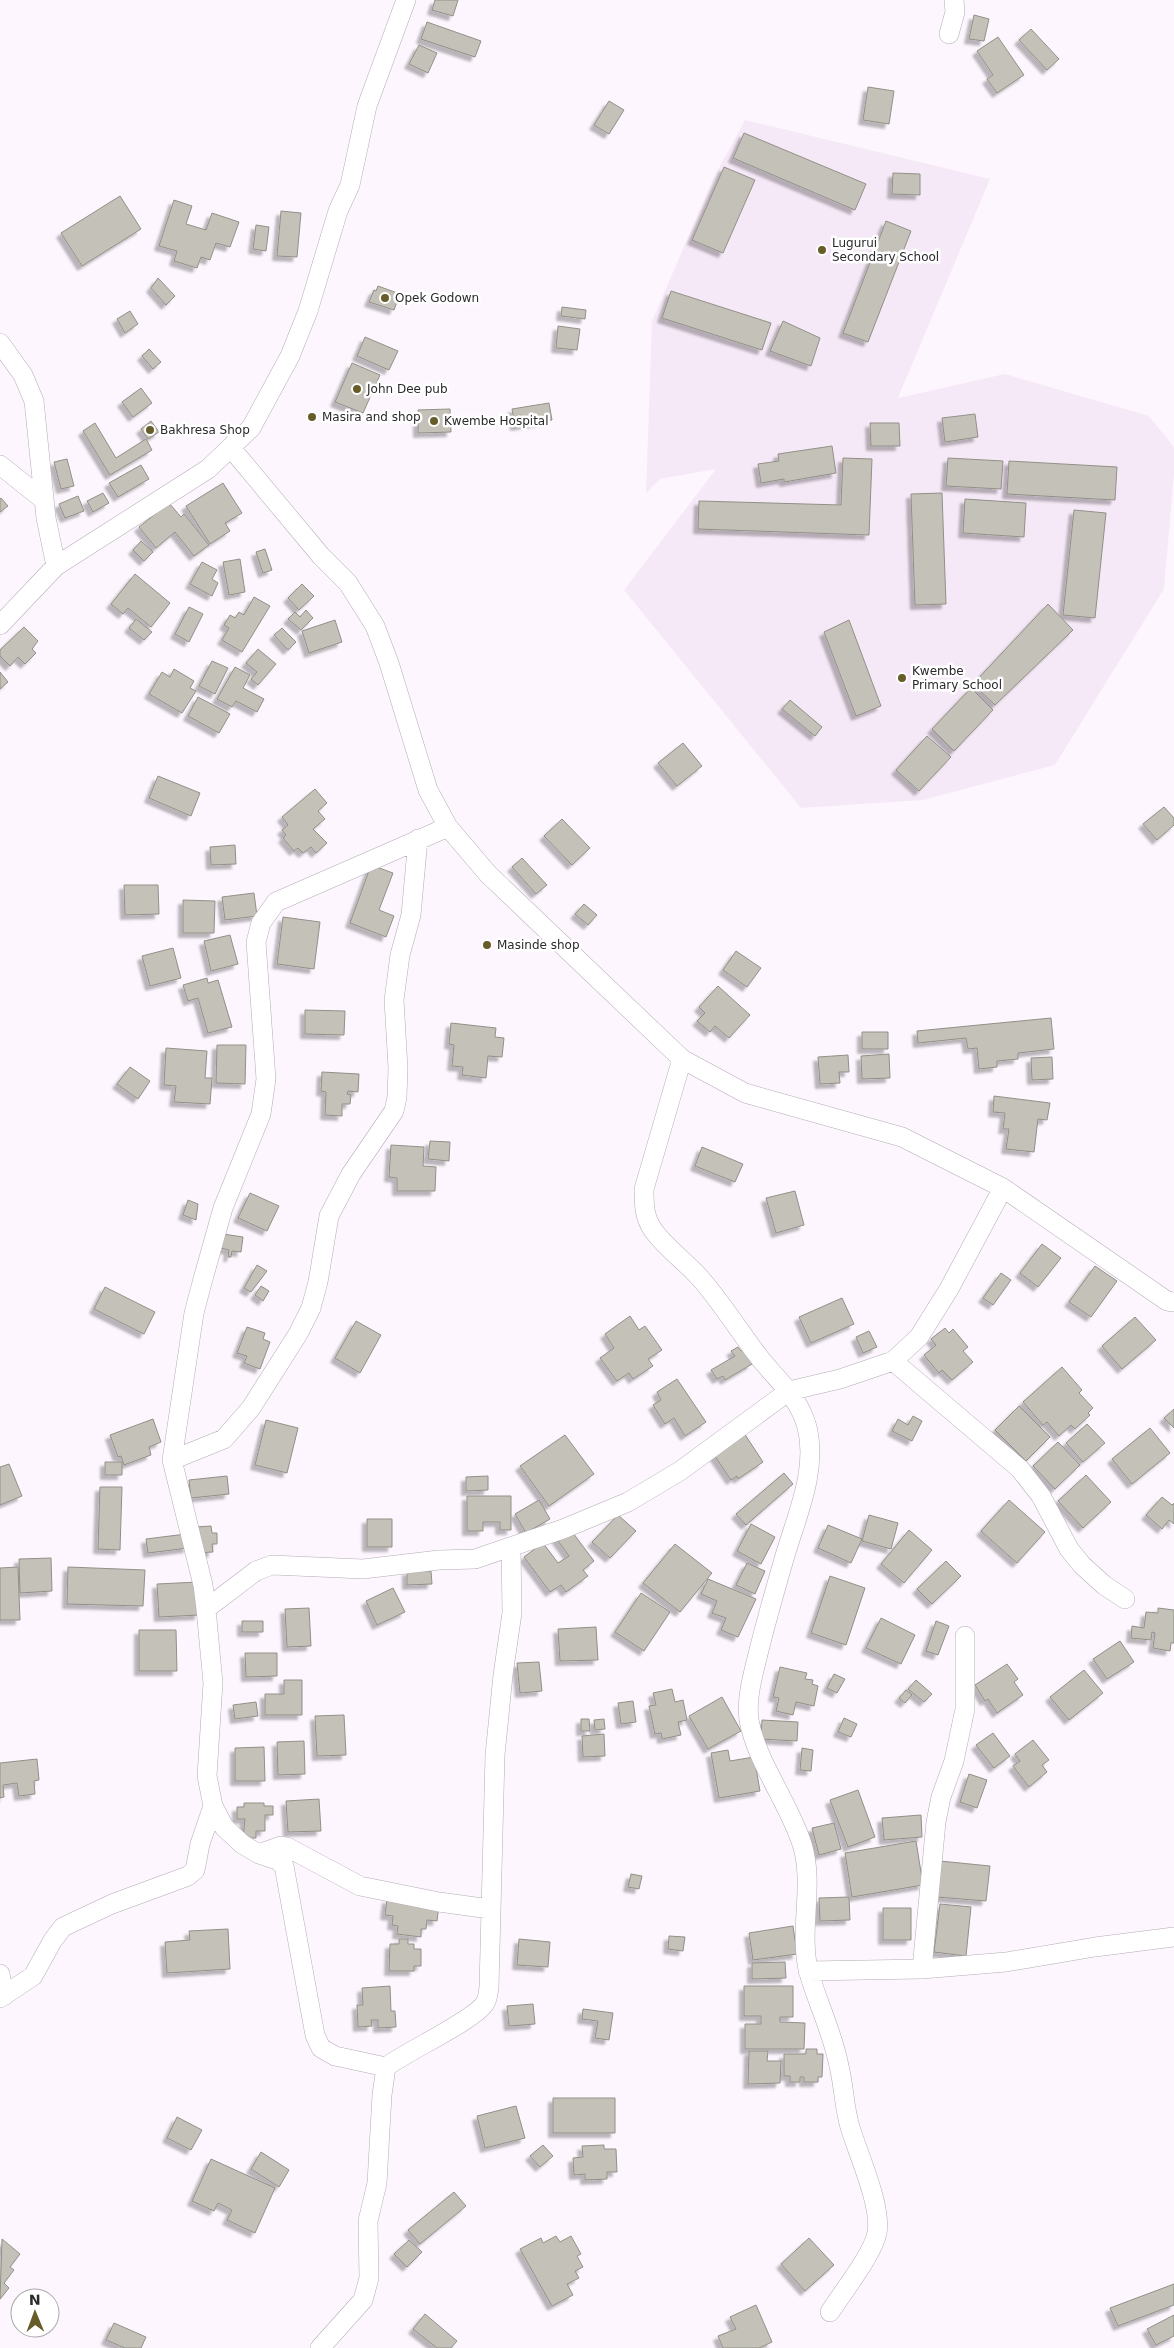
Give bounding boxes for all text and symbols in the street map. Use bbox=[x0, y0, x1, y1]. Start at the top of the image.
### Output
place label: Lugurui Secondary School bbox=[832, 236, 939, 264]
marker: Lugurui Secondary School bbox=[816, 244, 828, 256]
place label: Opek Godown bbox=[395, 291, 479, 305]
marker: Opek Godown bbox=[379, 292, 391, 304]
place label: John Dee pub bbox=[366, 382, 448, 396]
marker: John Dee pub bbox=[351, 383, 363, 395]
place label: Masira and shop bbox=[322, 410, 421, 424]
marker: Masira and shop bbox=[306, 411, 318, 423]
place label: Kwembe Hospital bbox=[444, 414, 549, 428]
marker: Kwembe Hospital bbox=[428, 415, 440, 427]
place label: Bakhresa Shop bbox=[160, 423, 250, 437]
marker: Bakhresa Shop bbox=[144, 424, 156, 436]
place label: Kwembe Primary School bbox=[912, 664, 1002, 692]
marker: Kwembe Primary School bbox=[896, 672, 908, 684]
place label: Masinde shop bbox=[497, 938, 580, 952]
marker: Masinde shop bbox=[481, 939, 493, 951]
north arrow bbox=[10, 2288, 60, 2338]
text: N bbox=[29, 2292, 41, 2308]

